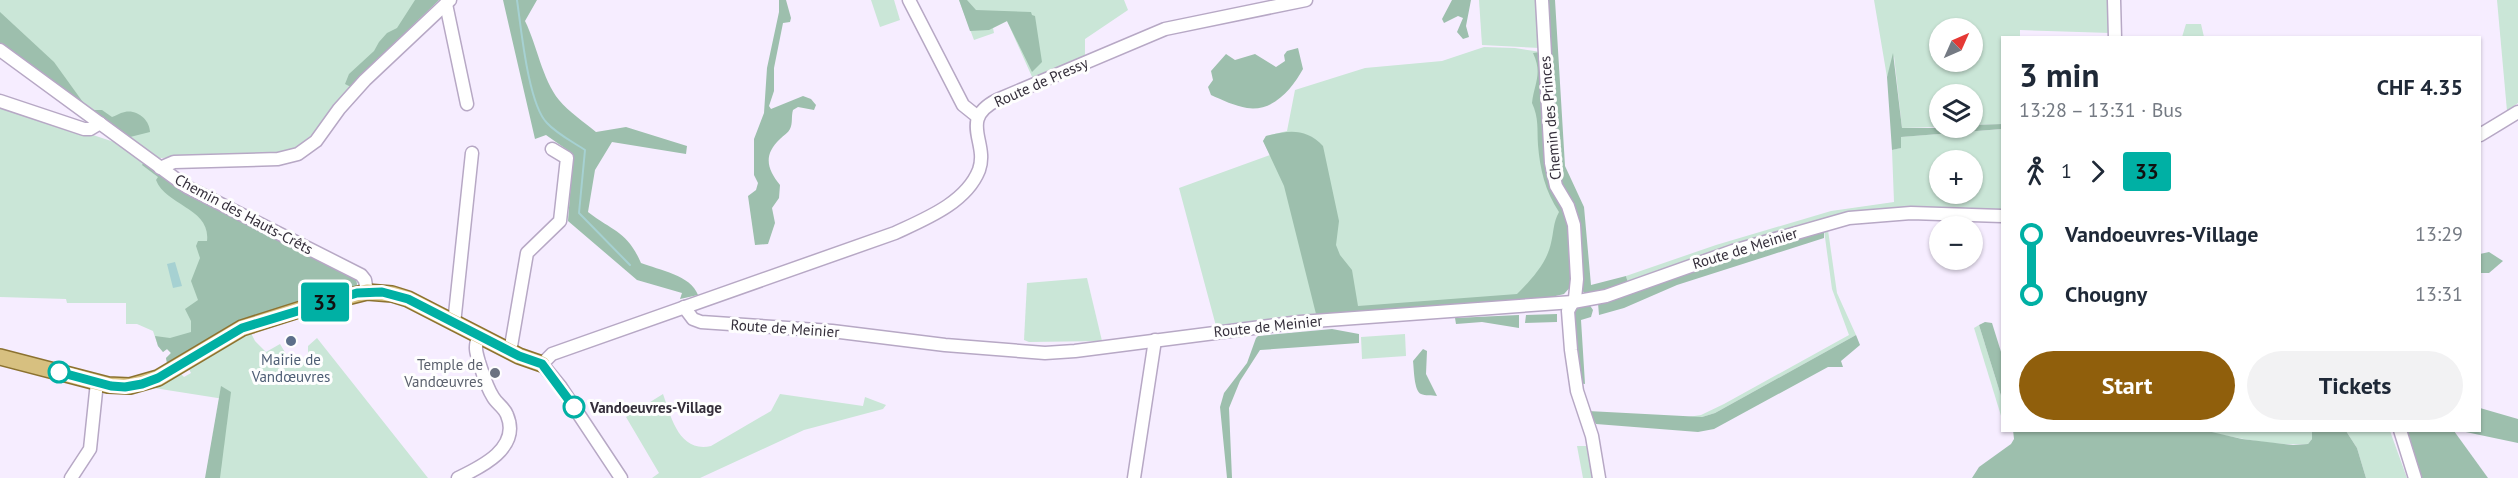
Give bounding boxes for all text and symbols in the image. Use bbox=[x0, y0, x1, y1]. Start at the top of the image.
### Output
north arrow bbox=[1929, 18, 1983, 72]
map controls bbox=[1929, 18, 1983, 270]
street label: Route de Pressy bbox=[991, 53, 1091, 111]
text: 3 min bbox=[2019, 53, 2100, 96]
street label: Chemin des Princes bbox=[1535, 55, 1565, 181]
text: CHF 4.35 bbox=[2377, 73, 2463, 101]
button: layers bbox=[1929, 84, 1983, 138]
text: 13:28 – 13:31 · Bus bbox=[2019, 97, 2183, 123]
button: + bbox=[1929, 150, 1983, 204]
icon: walk bbox=[2019, 155, 2052, 188]
icon: forward bbox=[2081, 155, 2114, 188]
text: 1 bbox=[2061, 158, 2072, 184]
text: 33 bbox=[2135, 158, 2159, 185]
street label: Chemin des Hauts-Crêts bbox=[172, 170, 316, 258]
button: − bbox=[1929, 216, 1983, 270]
text: Vandoeuvres-Village bbox=[2065, 220, 2259, 248]
text: 13:29 bbox=[2415, 221, 2463, 247]
street label: Route de Meinier bbox=[1690, 223, 1800, 273]
text: Chougny bbox=[2065, 280, 2147, 308]
text: 13:31 bbox=[2415, 281, 2463, 307]
line badge: 33 bbox=[298, 282, 352, 322]
text: 33 bbox=[313, 289, 337, 316]
street label: Route de Meinier bbox=[1213, 311, 1323, 341]
street label: Route de Meinier bbox=[730, 315, 840, 341]
marker: Mairie de Vandœuvres bbox=[284, 334, 298, 348]
place label: Mairie de Vandœuvres bbox=[251, 350, 330, 386]
button: Start bbox=[2019, 351, 2235, 420]
button: Tickets bbox=[2247, 351, 2463, 420]
place label: Temple de Vandœuvres bbox=[403, 355, 483, 391]
unlabelled marker bbox=[48, 361, 70, 383]
marker: Temple de Vandœuvres bbox=[488, 366, 502, 380]
marker: Vandoeuvres-Village bbox=[563, 396, 585, 418]
place label: Vandoeuvres-Village bbox=[589, 398, 722, 417]

